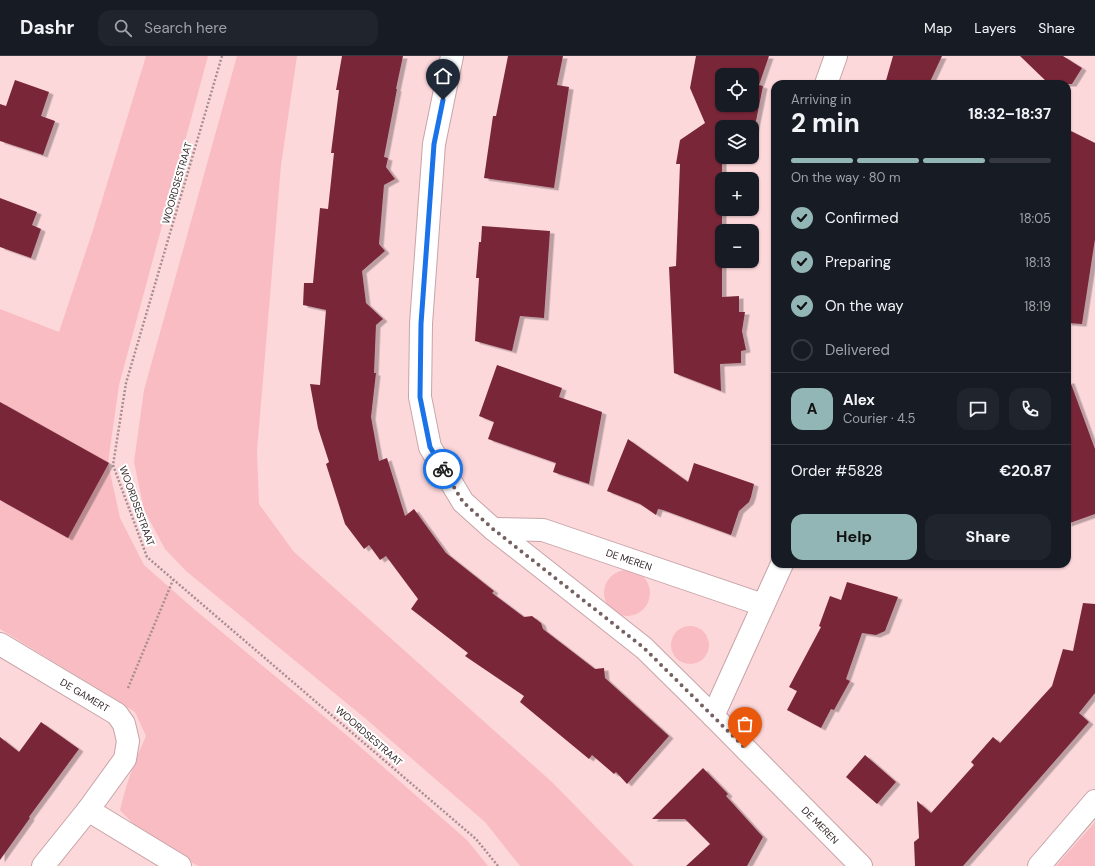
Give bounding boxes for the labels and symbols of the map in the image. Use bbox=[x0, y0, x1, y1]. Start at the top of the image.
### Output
pin bbox=[426, 59, 460, 100]
street label: WOORDSESTRAAT bbox=[159, 140, 195, 225]
courier bbox=[423, 449, 463, 489]
street label: WOORDSESTRAAT bbox=[116, 464, 158, 548]
street label: DE MEREN bbox=[604, 545, 654, 573]
street label: DE GAMERT bbox=[58, 675, 112, 715]
street label: WOORDSESTRAAT bbox=[333, 703, 405, 769]
pin bbox=[728, 707, 762, 748]
street label: DE MEREN bbox=[799, 803, 842, 847]

